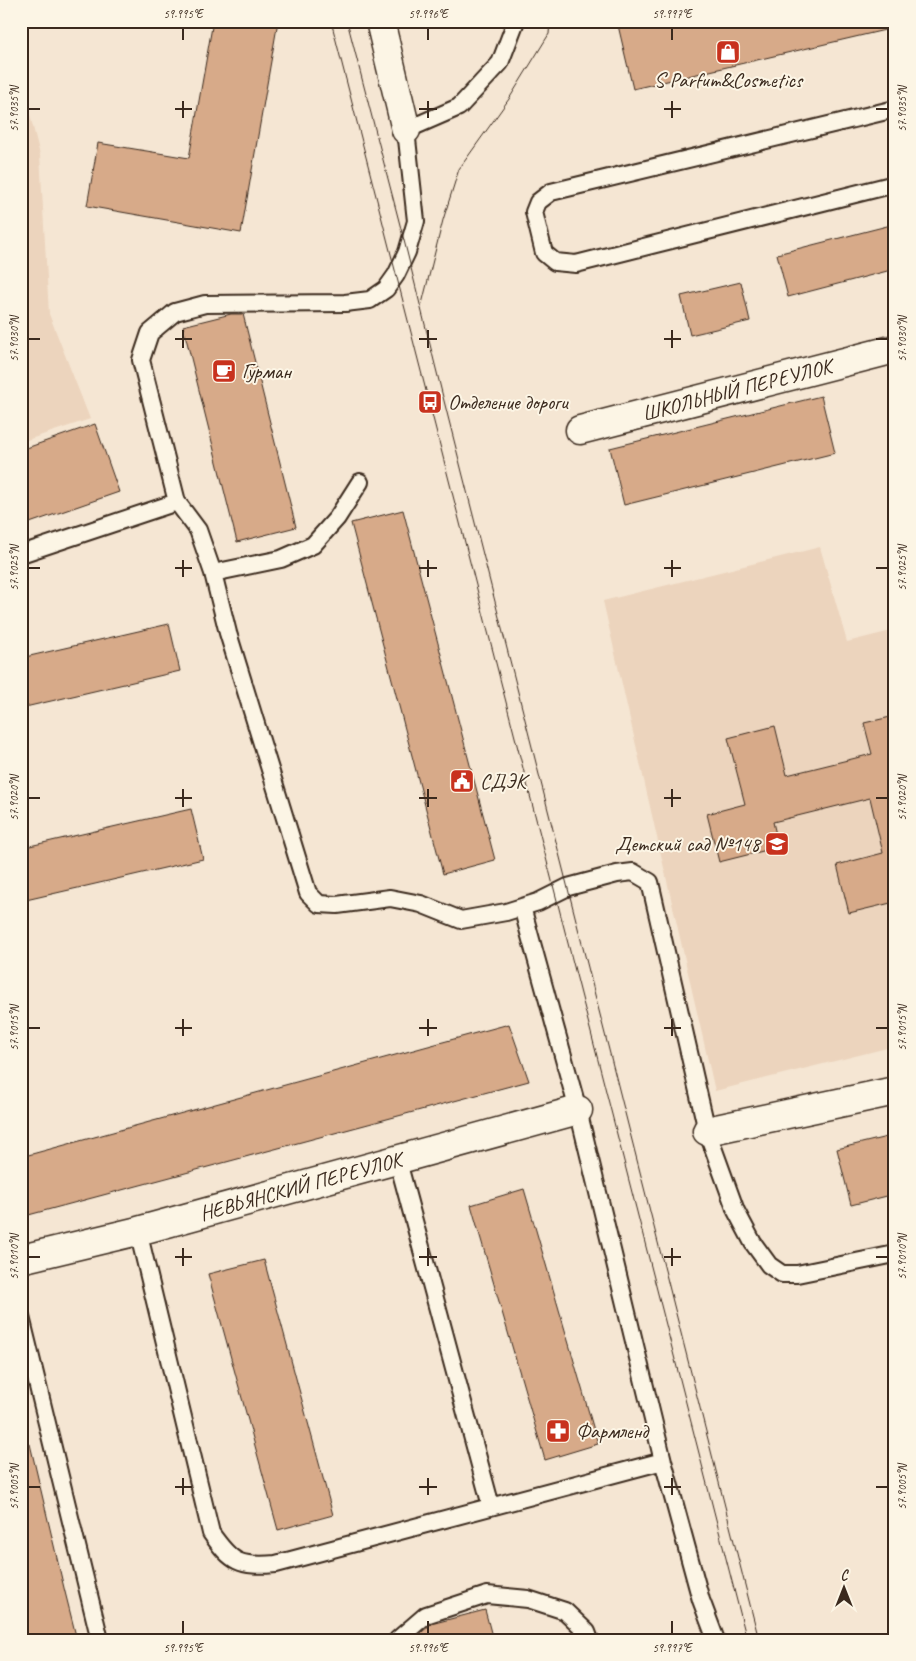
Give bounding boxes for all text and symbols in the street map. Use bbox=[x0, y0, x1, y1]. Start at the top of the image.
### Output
text: 59.995°E bbox=[163, 6, 204, 22]
text: 59.996°E bbox=[408, 6, 449, 22]
text: 59.997°E bbox=[652, 6, 693, 22]
shop icon: S Parfum&Cosmetics bbox=[715, 39, 741, 65]
place label: S Parfum&Cosmetics bbox=[654, 67, 804, 93]
text: 57.9035°N bbox=[6, 85, 22, 132]
text: 57.9035°N bbox=[894, 85, 910, 132]
text: 57.9030°N bbox=[6, 315, 22, 362]
text: 57.9030°N bbox=[894, 315, 910, 362]
street label: ШКОЛЬНЫЙ ПЕРЕУЛОК bbox=[639, 352, 839, 426]
cafe icon: Гурман bbox=[211, 358, 237, 384]
place label: Гурман bbox=[242, 358, 292, 384]
bus stop icon: Отделение дороги bbox=[417, 389, 443, 415]
place label: Отделение дороги bbox=[448, 389, 569, 415]
text: 57.9025°N bbox=[6, 544, 22, 591]
text: 57.9025°N bbox=[894, 544, 910, 591]
public building icon: СДЭК bbox=[449, 768, 475, 794]
place label: СДЭК bbox=[480, 768, 530, 794]
text: 57.9020°N bbox=[6, 774, 22, 821]
text: 57.9020°N bbox=[894, 774, 910, 821]
place label: Детский сад №148 bbox=[615, 831, 763, 857]
school or university icon: Детский сад №148 bbox=[764, 831, 790, 857]
text: 57.9015°N bbox=[6, 1004, 22, 1051]
text: 57.9015°N bbox=[894, 1004, 910, 1051]
street label: НЕВЬЯНСКИЙ ПЕРЕУЛОК bbox=[197, 1145, 409, 1226]
text: 57.9010°N bbox=[6, 1233, 22, 1280]
text: 57.9010°N bbox=[894, 1233, 910, 1280]
pharmacy icon: Фармленд bbox=[545, 1418, 571, 1444]
place label: Фармленд bbox=[576, 1418, 650, 1444]
text: 57.9005°N bbox=[6, 1463, 22, 1510]
text: 57.9005°N bbox=[894, 1463, 910, 1510]
north arrow bbox=[818, 1564, 868, 1614]
text: С bbox=[841, 1567, 850, 1584]
text: 59.995°E bbox=[163, 1640, 204, 1656]
text: 59.996°E bbox=[408, 1640, 449, 1656]
text: 59.997°E bbox=[652, 1640, 693, 1656]

